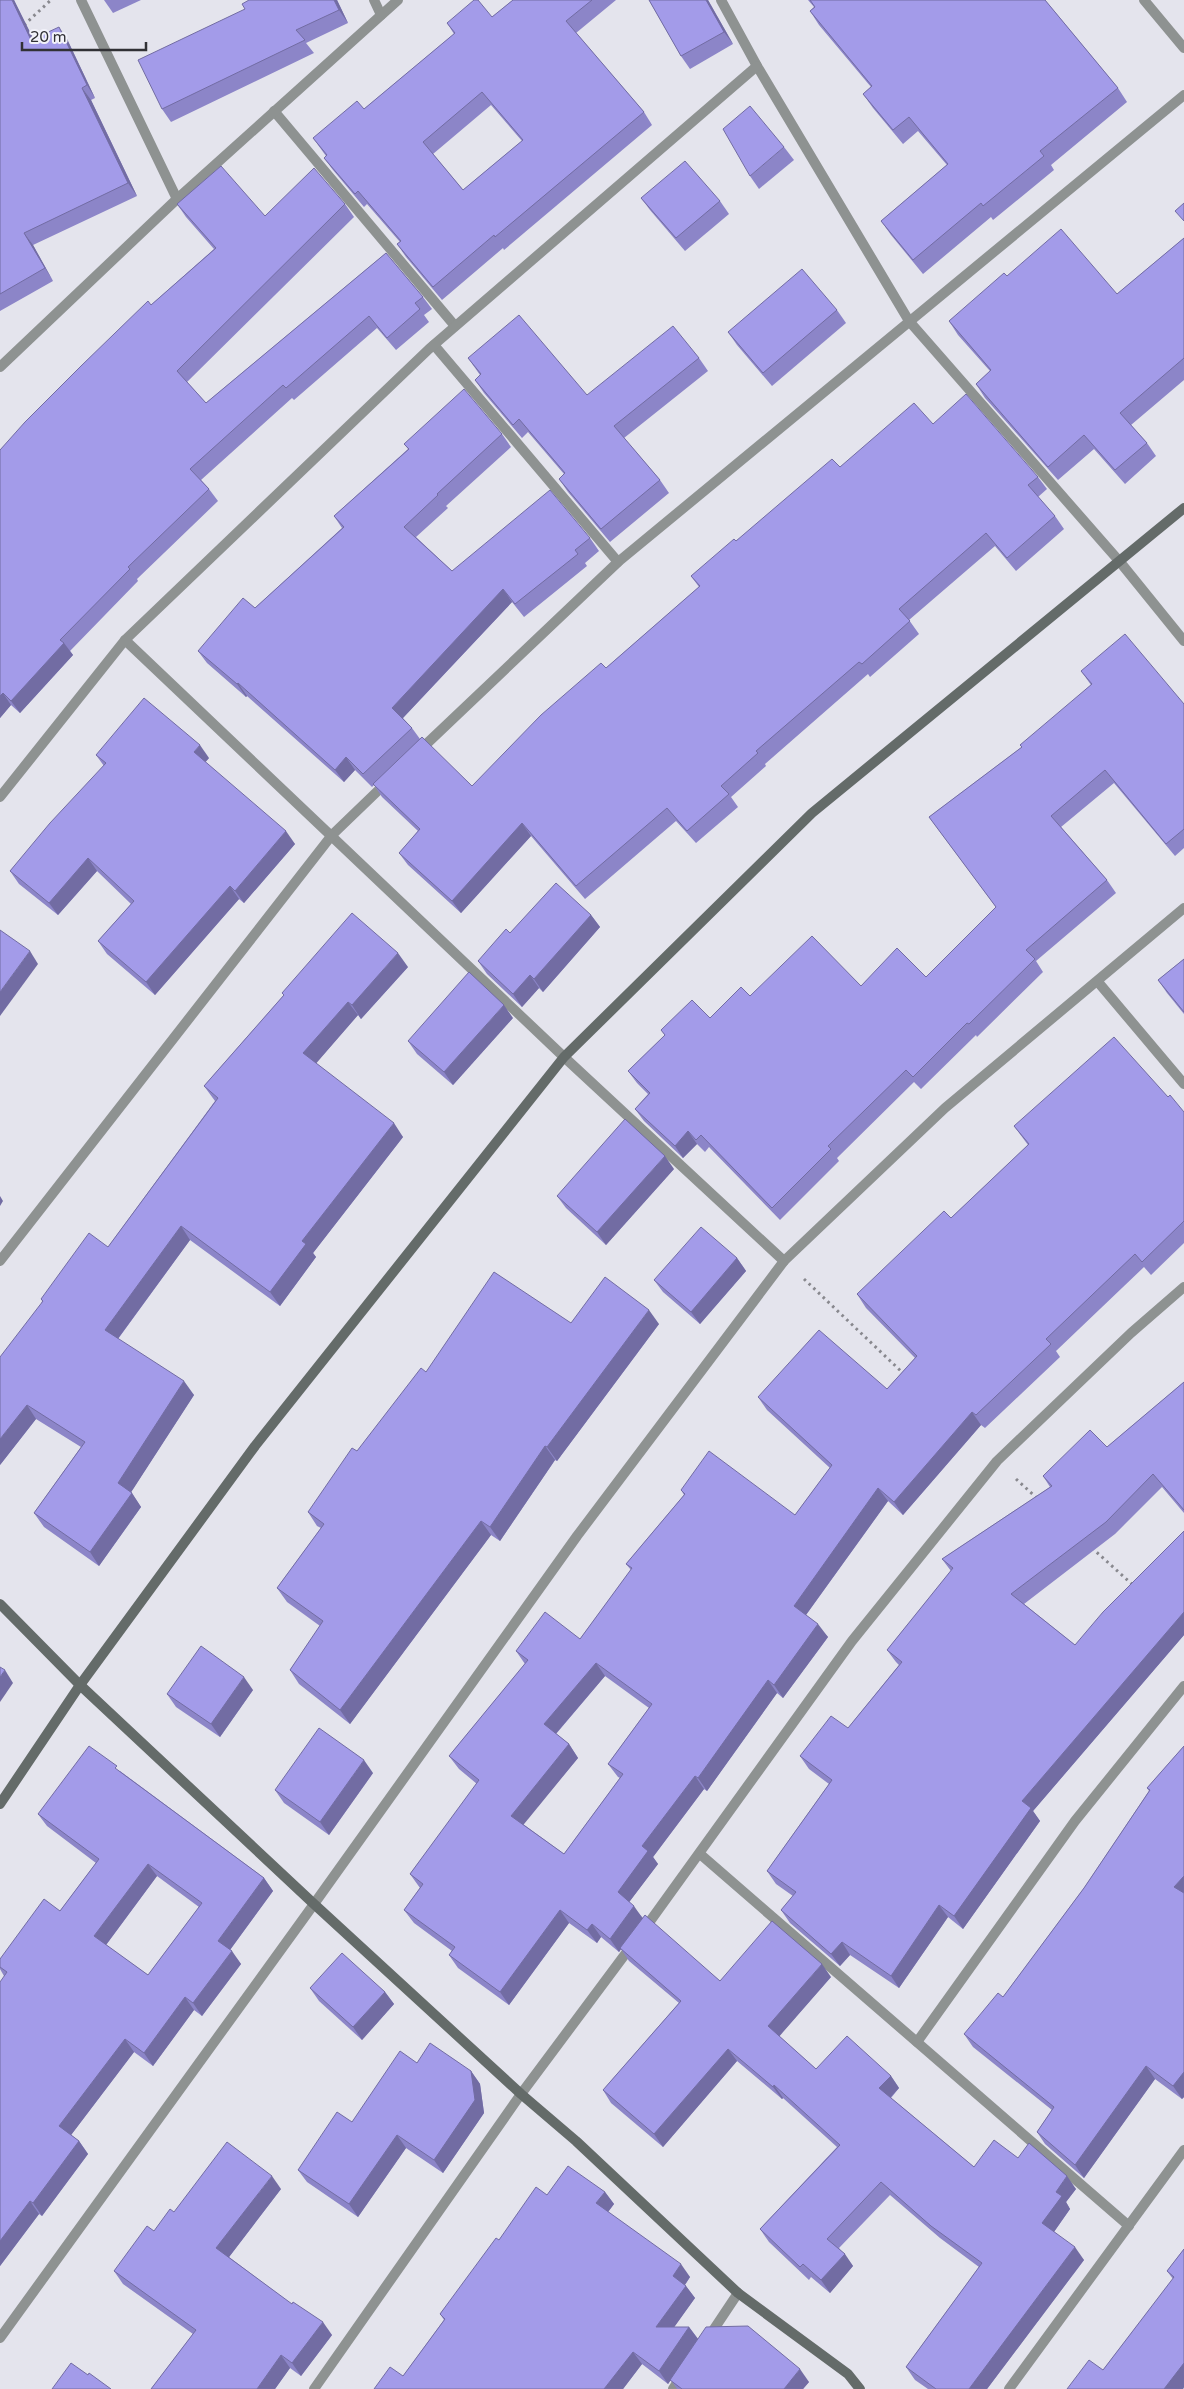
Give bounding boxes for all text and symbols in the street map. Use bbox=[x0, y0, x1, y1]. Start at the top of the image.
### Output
scale bar bbox=[22, 20, 146, 52]
text: 20 m bbox=[30, 28, 67, 46]

